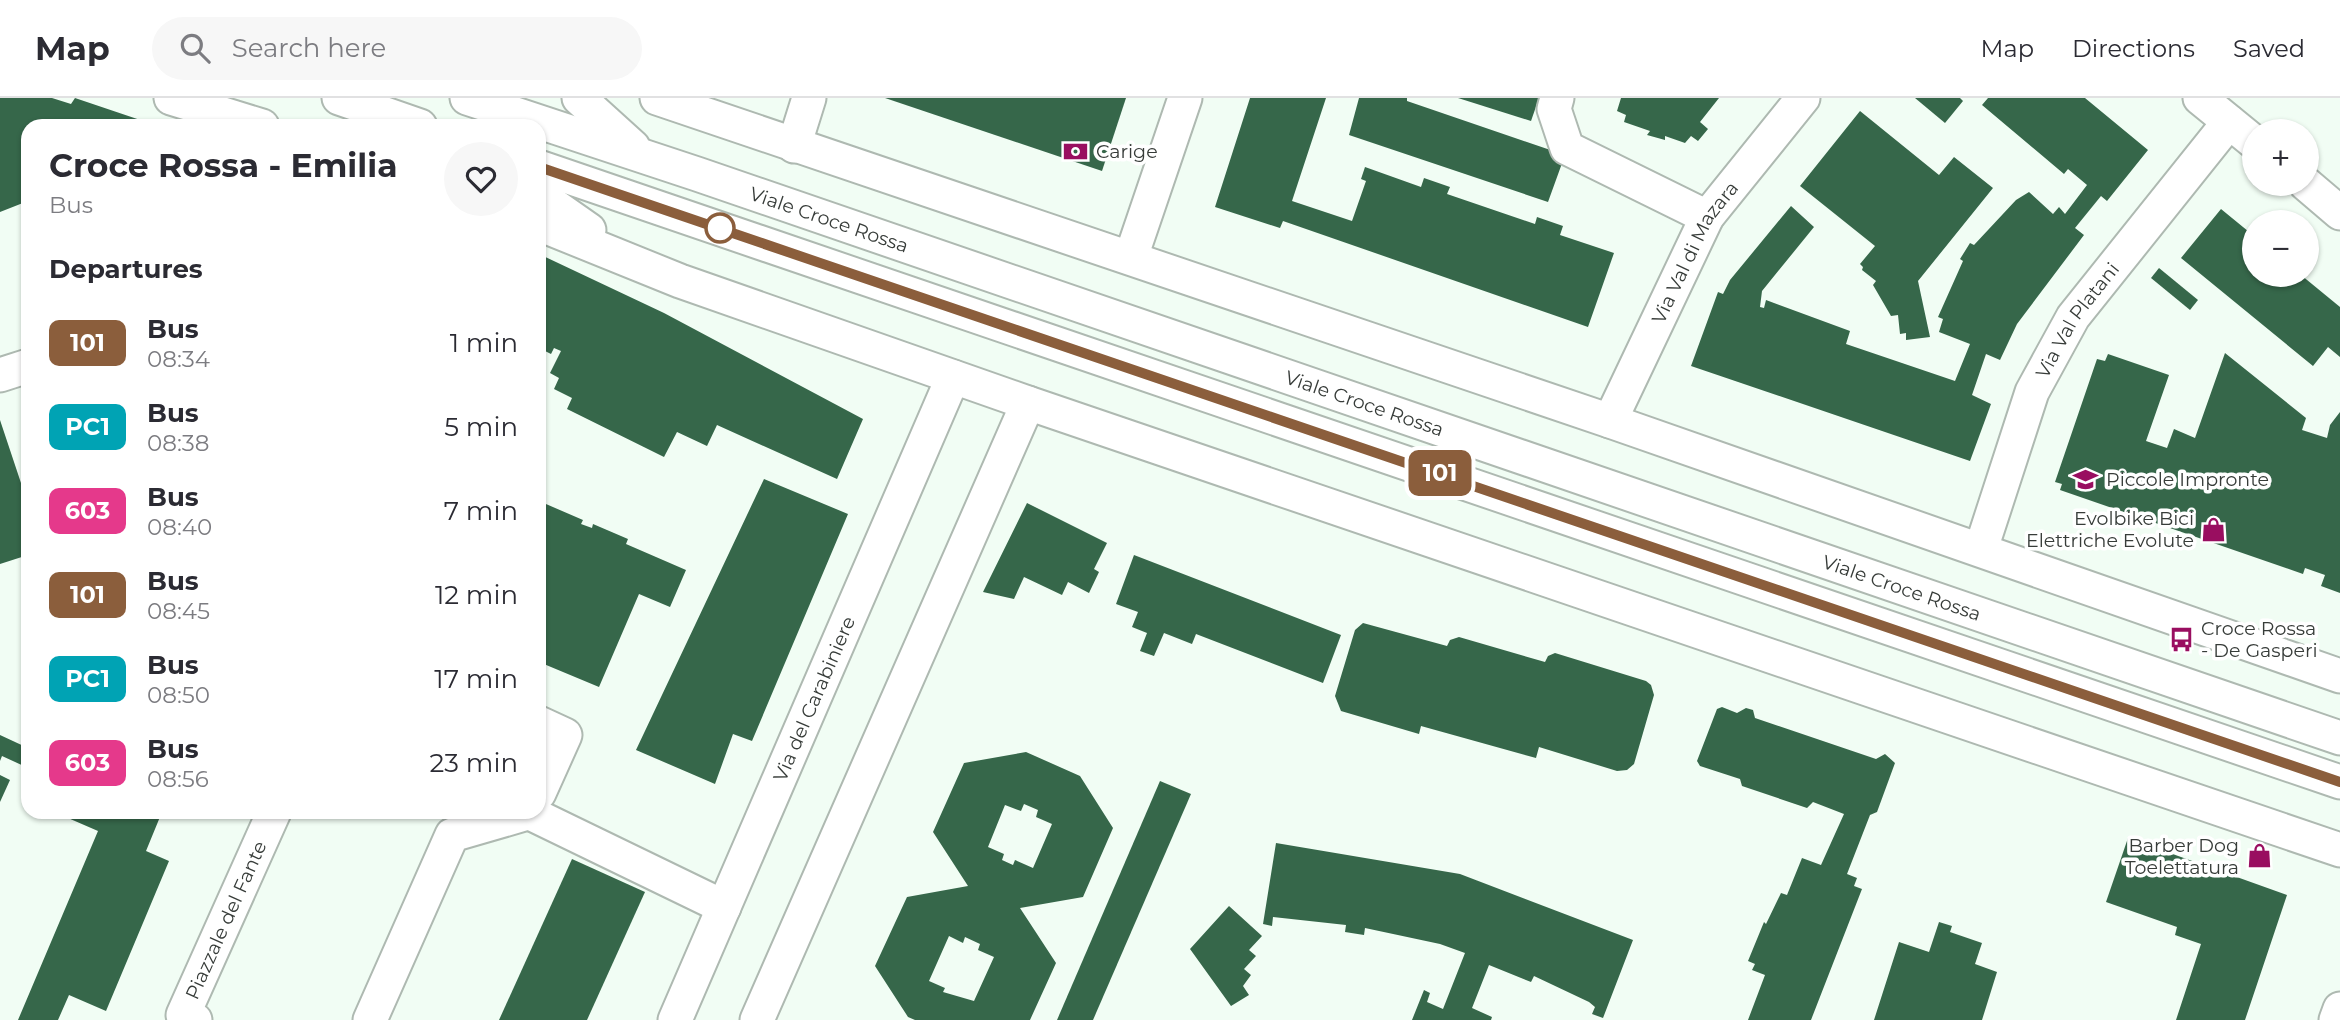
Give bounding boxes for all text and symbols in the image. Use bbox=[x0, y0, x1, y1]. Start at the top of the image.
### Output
search box bbox=[152, 17, 642, 80]
text: Map bbox=[35, 28, 110, 68]
icon: search bbox=[176, 29, 214, 67]
text: Search here bbox=[232, 32, 386, 64]
text: Map bbox=[1981, 34, 2034, 63]
text: Directions bbox=[2072, 34, 2195, 63]
text: Saved bbox=[2233, 34, 2305, 63]
map controls bbox=[2242, 119, 2319, 287]
button: + bbox=[2242, 119, 2319, 196]
bank icon: Carige bbox=[1062, 137, 1090, 165]
place label: Carige bbox=[1096, 140, 1158, 163]
button: heart bbox=[444, 142, 518, 216]
text: Croce Rossa - Emilia bbox=[49, 145, 398, 185]
street label: Via Val di Mazara bbox=[1647, 177, 1743, 327]
street label: Viale Croce Rossa bbox=[747, 182, 911, 258]
text: Bus bbox=[49, 191, 93, 219]
button: − bbox=[2242, 210, 2319, 287]
unlabelled marker bbox=[705, 213, 735, 243]
text: Departures bbox=[49, 253, 203, 285]
street label: Via Val Platani bbox=[2031, 258, 2124, 382]
text: Bus bbox=[147, 313, 199, 345]
text: 1 min bbox=[450, 327, 518, 359]
text: 101 bbox=[70, 328, 105, 357]
text: 08:34 bbox=[147, 345, 210, 373]
street label: Viale Croce Rossa bbox=[1282, 366, 1447, 441]
text: Bus bbox=[147, 397, 199, 429]
text: 5 min bbox=[444, 411, 518, 443]
text: PC1 bbox=[65, 412, 110, 441]
text: 08:38 bbox=[147, 429, 209, 457]
line badge: 101 bbox=[1400, 450, 1480, 496]
text: 101 bbox=[1422, 458, 1458, 487]
school or university icon: Piccole Impronte bbox=[2072, 465, 2100, 493]
place label: Piccole Impronte bbox=[2106, 468, 2269, 491]
text: Bus bbox=[147, 481, 199, 513]
text: 7 min bbox=[444, 495, 518, 527]
text: 603 bbox=[65, 496, 110, 525]
place label: Evolbike Bici Elettriche Evolute bbox=[2026, 507, 2194, 552]
text: 08:40 bbox=[147, 513, 212, 541]
shop icon: Evolbike Bici Elettriche Evolute bbox=[2200, 515, 2228, 543]
street label: Viale Croce Rossa bbox=[1819, 550, 1984, 626]
text: Bus bbox=[147, 565, 199, 597]
text: 12 min bbox=[435, 579, 518, 611]
text: 101 bbox=[70, 580, 105, 609]
text: 08:45 bbox=[147, 597, 210, 625]
street label: Via del Carabiniere bbox=[769, 613, 860, 785]
place label: Croce Rossa - De Gasperi bbox=[2201, 617, 2318, 662]
bus stop icon: Croce Rossa - De Gasperi bbox=[2167, 625, 2195, 653]
text: Bus bbox=[147, 649, 199, 681]
text: 17 min bbox=[434, 663, 518, 695]
text: PC1 bbox=[65, 664, 110, 693]
text: 08:50 bbox=[147, 681, 210, 709]
text: Bus bbox=[147, 733, 199, 765]
text: 23 min bbox=[430, 747, 518, 779]
text: 603 bbox=[65, 748, 110, 777]
text: 08:56 bbox=[147, 765, 209, 793]
place label: Barber Dog Toelettatura bbox=[2125, 834, 2239, 879]
street label: Piazzale del Fante bbox=[180, 837, 272, 1003]
shop icon: Barber Dog Toelettatura bbox=[2245, 842, 2273, 870]

